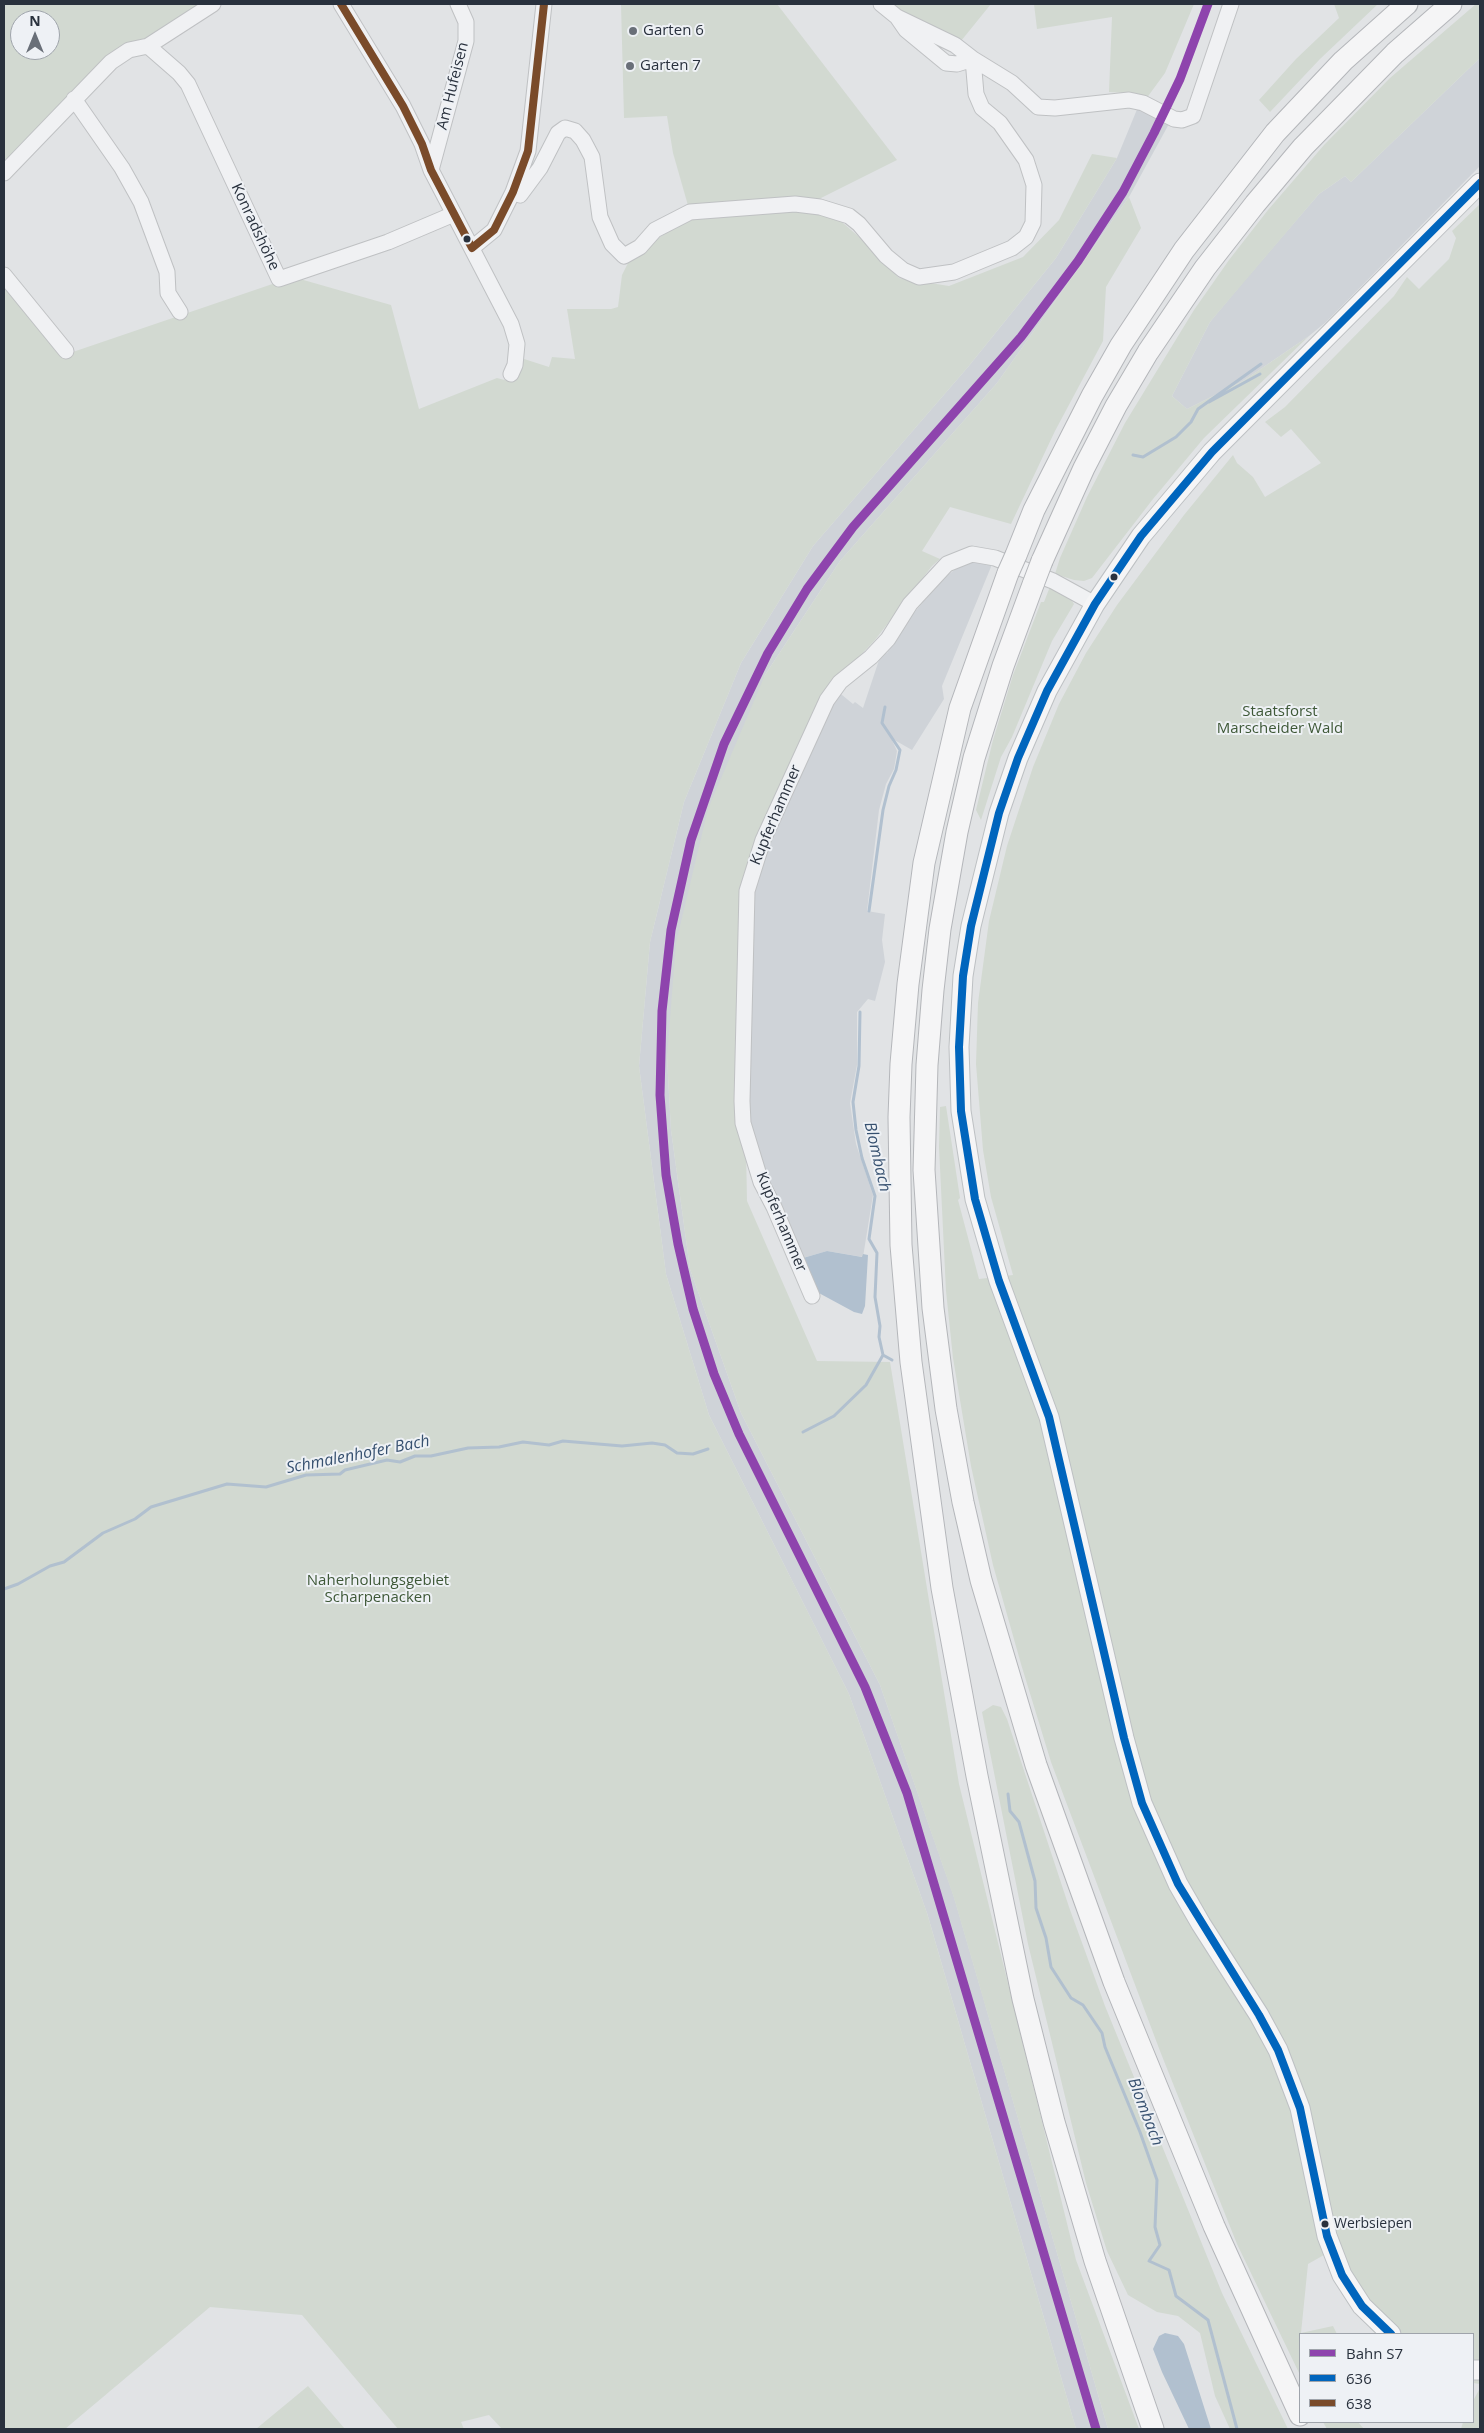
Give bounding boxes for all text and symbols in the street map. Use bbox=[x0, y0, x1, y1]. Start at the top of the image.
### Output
north arrow bbox=[10, 10, 60, 60]
text: N bbox=[29, 11, 41, 30]
place label: Garten 6 bbox=[643, 22, 704, 40]
marker: Garten 6 bbox=[627, 25, 639, 37]
street label: Am Hufeisen bbox=[433, 40, 473, 132]
place label: Garten 7 bbox=[640, 57, 701, 75]
marker: Garten 7 bbox=[624, 60, 636, 72]
street label: Konradshöhe bbox=[227, 181, 283, 273]
unlabelled marker bbox=[462, 234, 472, 244]
unlabelled marker bbox=[1109, 572, 1119, 582]
park label: Staatsforst Marscheider Wald bbox=[1217, 703, 1343, 738]
street label: Kupferhammer bbox=[747, 762, 805, 868]
water label: Blombach bbox=[860, 1120, 894, 1194]
street label: Kupferhammer bbox=[752, 1169, 810, 1275]
water label: Schmalenhofer Bach bbox=[285, 1432, 431, 1478]
park label: Naherholungsgebiet Scharpenacken bbox=[307, 1572, 449, 1607]
water label: Blombach bbox=[1123, 2075, 1167, 2149]
place label: Werbsiepen bbox=[1334, 2216, 1412, 2232]
marker: Werbsiepen bbox=[1320, 2219, 1330, 2229]
legend bbox=[1299, 2333, 1474, 2423]
text: Bahn S7 bbox=[1346, 2343, 1403, 2363]
text: 636 bbox=[1346, 2368, 1372, 2388]
text: 638 bbox=[1346, 2393, 1372, 2413]

